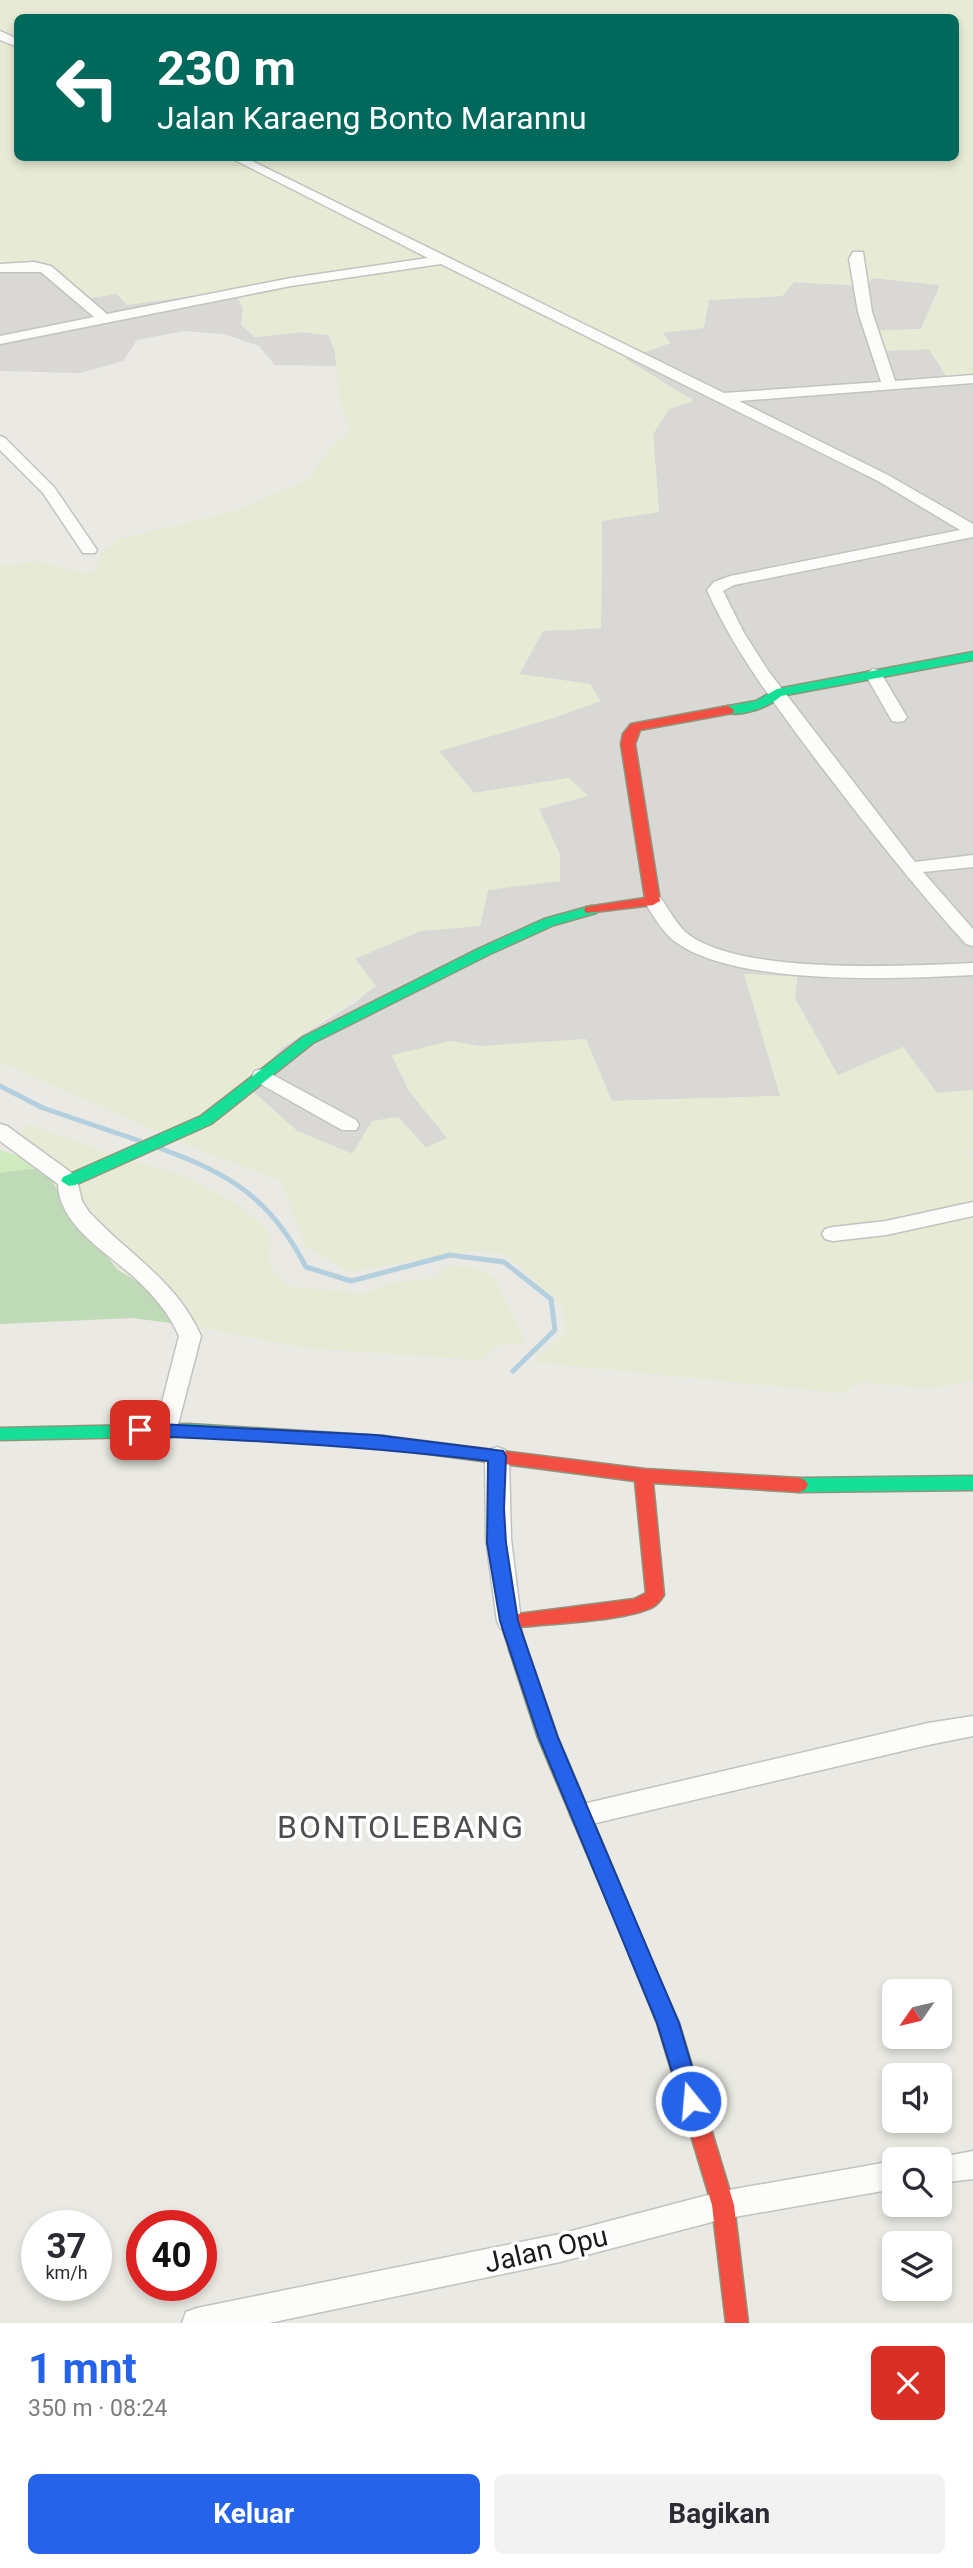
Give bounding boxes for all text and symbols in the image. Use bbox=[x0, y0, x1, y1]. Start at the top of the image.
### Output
text: 230 m bbox=[157, 40, 296, 97]
icon: left bbox=[42, 42, 133, 133]
text: Jalan Karaeng Bonto Marannu bbox=[157, 99, 587, 137]
pin bbox=[110, 1400, 170, 1460]
icon: arrive bbox=[121, 1411, 159, 1449]
district label: BONTOLEBANG bbox=[277, 1808, 525, 1846]
north arrow bbox=[882, 1979, 952, 2049]
map controls bbox=[882, 1979, 952, 2301]
button: sound bbox=[882, 2063, 952, 2133]
position arrow bbox=[654, 2064, 728, 2138]
button: search bbox=[882, 2147, 952, 2217]
speed limit sign: 40 bbox=[126, 2210, 217, 2301]
street label: Jalan Opu bbox=[481, 2219, 611, 2280]
text: 37 bbox=[46, 2226, 87, 2267]
button: layers bbox=[882, 2231, 952, 2301]
text: km/h bbox=[45, 2262, 88, 2283]
text: 1 mnt bbox=[28, 2344, 137, 2393]
button: close bbox=[871, 2346, 945, 2420]
text: 350 m · 08:24 bbox=[28, 2395, 167, 2422]
button: Keluar bbox=[28, 2474, 480, 2554]
button: Bagikan bbox=[494, 2474, 945, 2554]

